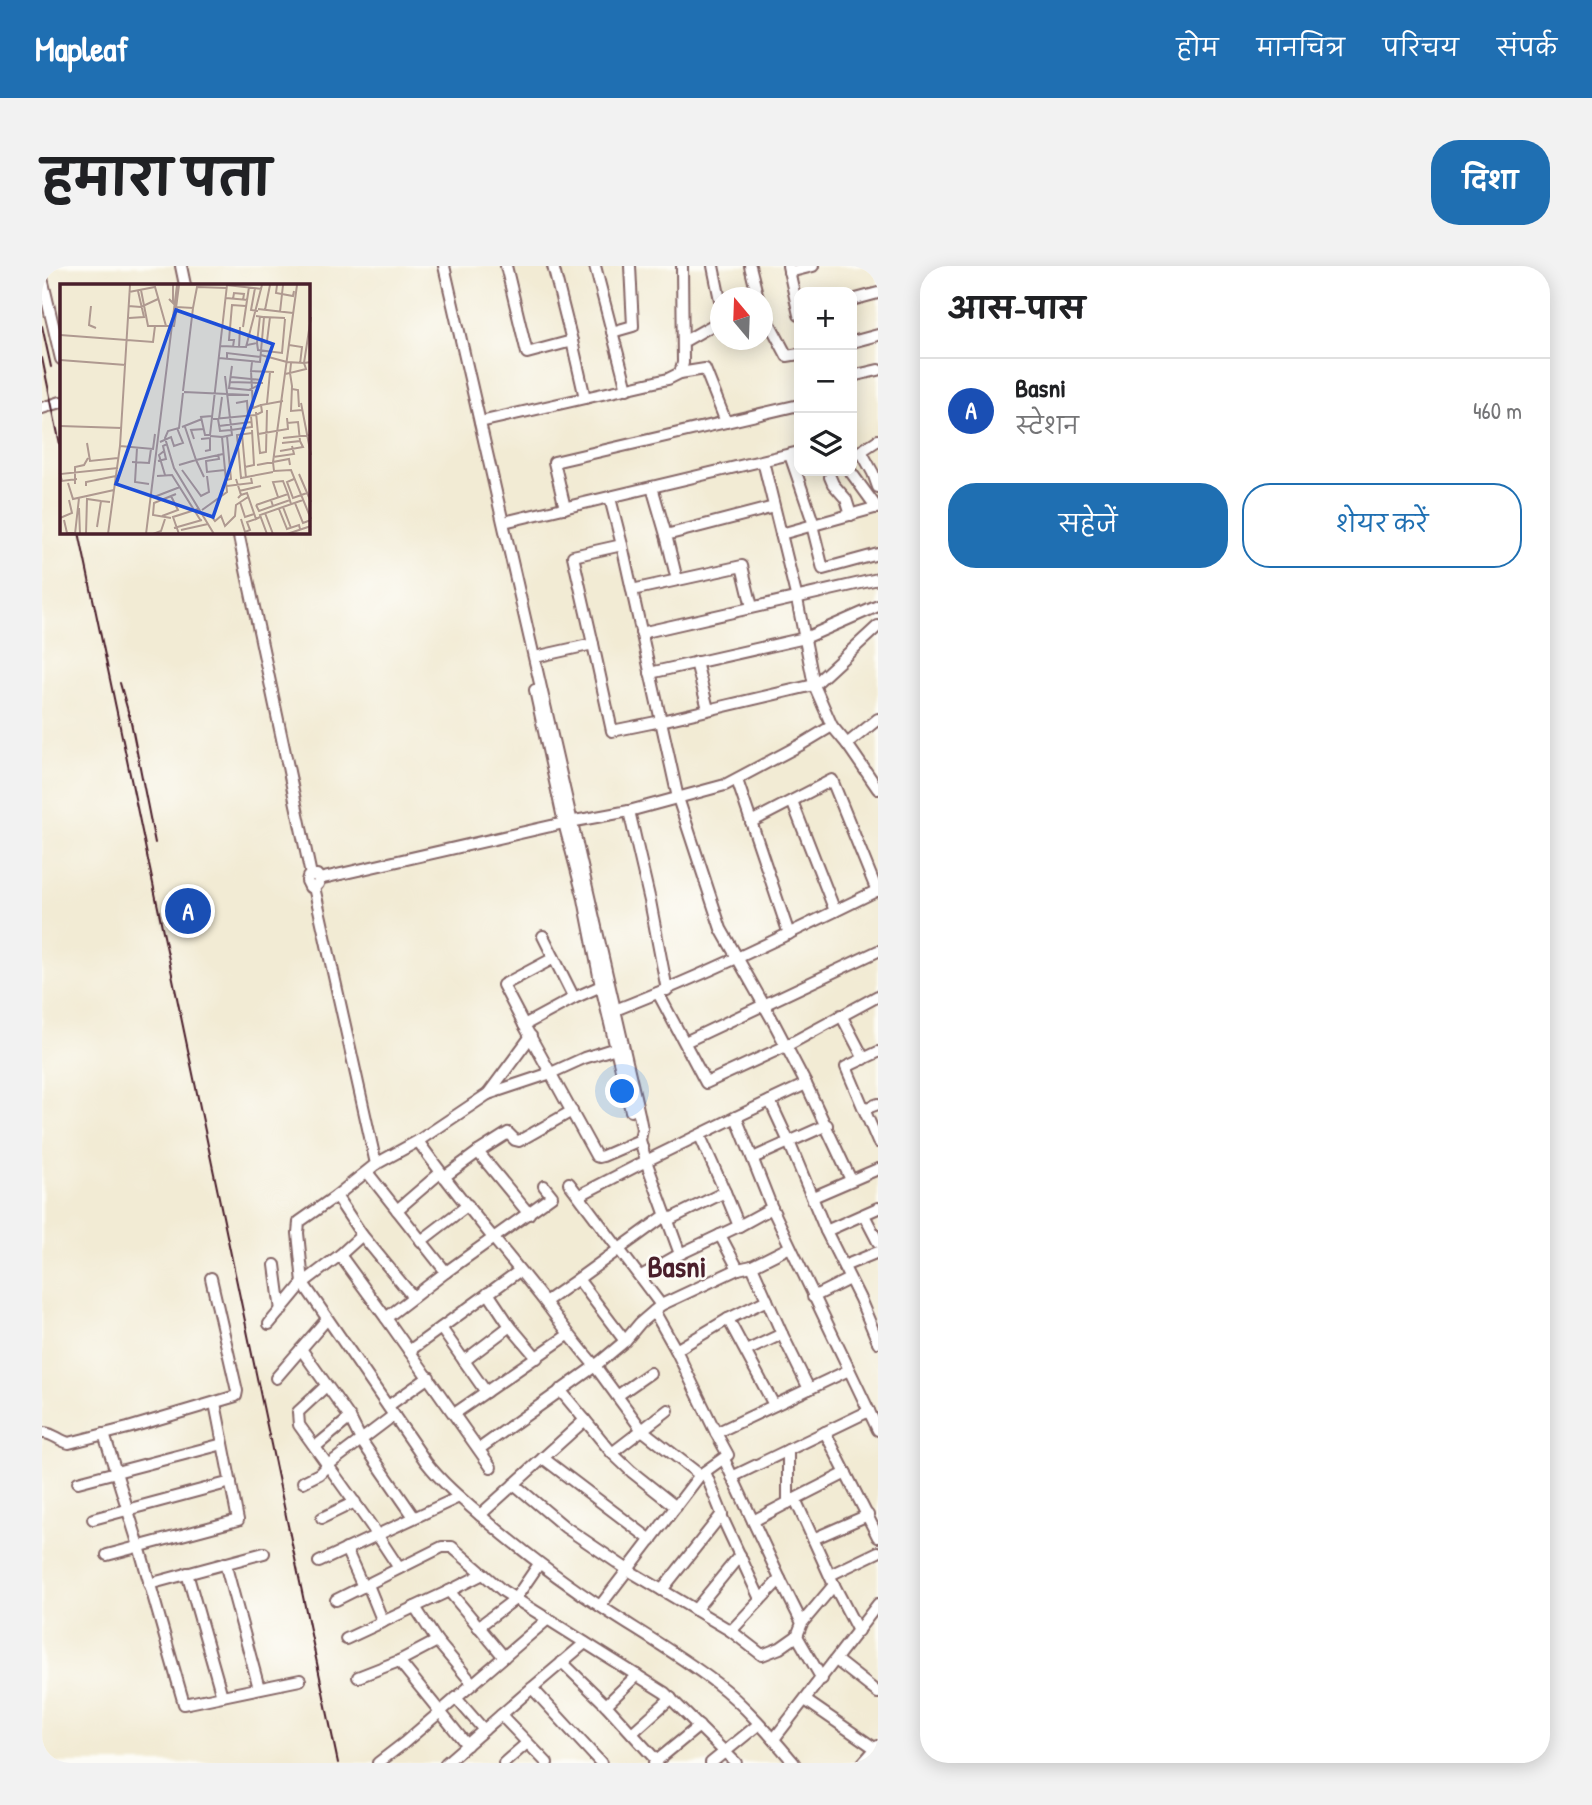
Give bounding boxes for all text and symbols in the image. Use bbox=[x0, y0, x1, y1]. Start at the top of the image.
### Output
text: Mapleaf bbox=[35, 27, 128, 71]
text: होम bbox=[1176, 31, 1219, 63]
text: मानचित्र bbox=[1257, 31, 1345, 63]
text: परिचय bbox=[1383, 31, 1459, 63]
text: संपर्क bbox=[1497, 31, 1557, 63]
button: दिशा bbox=[1431, 140, 1550, 225]
text: हमारा पता bbox=[42, 144, 271, 210]
inset map bbox=[60, 284, 310, 534]
north arrow bbox=[710, 287, 773, 350]
map controls bbox=[794, 287, 857, 476]
button: + bbox=[794, 287, 857, 350]
text: आस-पास bbox=[948, 288, 1085, 328]
button: − bbox=[794, 350, 857, 413]
text: Basni bbox=[1015, 370, 1066, 405]
text: A bbox=[965, 395, 977, 426]
text: 460 m bbox=[1473, 395, 1522, 426]
text: स्टेशन bbox=[1015, 410, 1079, 441]
button: layers bbox=[794, 413, 857, 476]
button: सहेजें bbox=[948, 483, 1228, 568]
button: शेयर करें bbox=[1242, 483, 1522, 568]
pin: A bbox=[165, 885, 211, 937]
your location bbox=[605, 1074, 639, 1108]
district label: Basni bbox=[648, 1246, 706, 1286]

